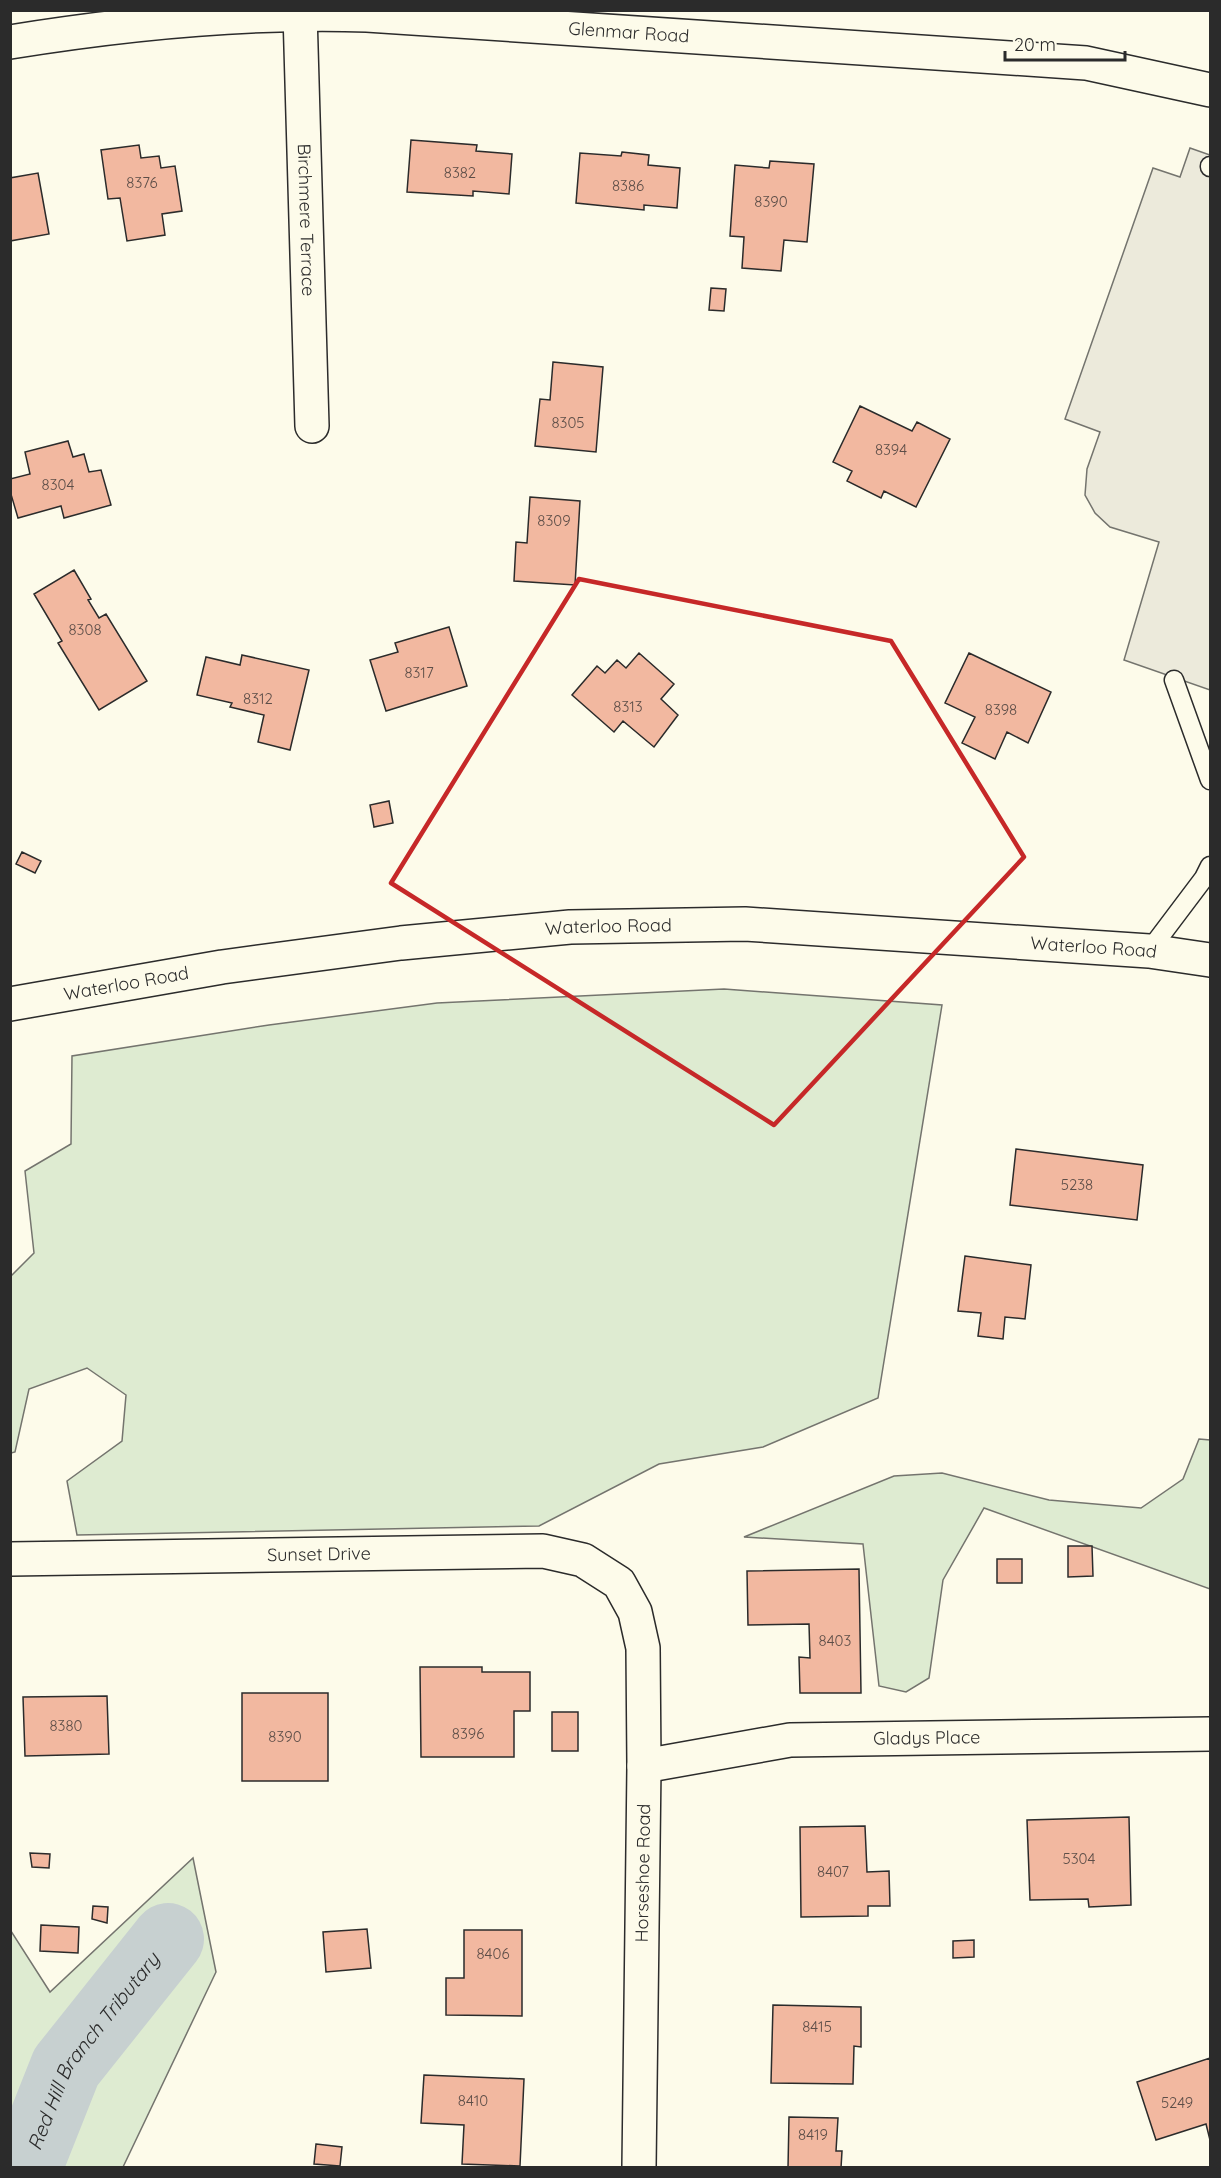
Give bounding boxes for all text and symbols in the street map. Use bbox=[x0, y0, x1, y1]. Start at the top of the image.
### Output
street label: Glenmar Road bbox=[568, 16, 690, 47]
scale bar bbox=[1005, 24, 1125, 62]
text: 20 m bbox=[1014, 33, 1056, 56]
street label: Birchmere Terrace bbox=[293, 143, 320, 297]
house number: 8382 bbox=[444, 163, 476, 182]
house number: 8376 bbox=[126, 173, 158, 192]
house number: 8386 bbox=[612, 176, 644, 195]
house number: 8390 bbox=[754, 192, 788, 211]
house number: 8305 bbox=[551, 413, 585, 432]
house number: 8394 bbox=[875, 440, 907, 459]
house number: 8304 bbox=[42, 475, 74, 494]
house number: 8309 bbox=[537, 511, 571, 530]
house number: 8308 bbox=[69, 620, 102, 639]
house number: 8317 bbox=[404, 663, 434, 682]
house number: 8312 bbox=[243, 689, 273, 708]
house number: 8313 bbox=[613, 697, 643, 716]
house number: 8398 bbox=[985, 700, 1017, 719]
street label: Waterloo Road bbox=[544, 913, 672, 940]
street label: Waterloo Road bbox=[1030, 931, 1158, 963]
street label: Waterloo Road bbox=[62, 961, 191, 1005]
house number: 5238 bbox=[1061, 1175, 1093, 1194]
street label: Sunset Drive bbox=[267, 1542, 371, 1566]
house number: 8403 bbox=[819, 1631, 852, 1650]
house number: 8380 bbox=[50, 1716, 83, 1735]
house number: 8396 bbox=[452, 1724, 484, 1743]
street label: Gladys Place bbox=[873, 1725, 980, 1750]
house number: 8390 bbox=[268, 1727, 302, 1746]
street label: Horseshoe Road bbox=[630, 1803, 655, 1943]
house number: 5304 bbox=[1063, 1849, 1096, 1868]
house number: 8407 bbox=[817, 1862, 849, 1881]
house number: 8406 bbox=[476, 1944, 510, 1963]
water label: Red Hill Branch Tributary bbox=[21, 1946, 166, 2154]
house number: 8415 bbox=[802, 2017, 832, 2036]
house number: 8410 bbox=[458, 2091, 488, 2110]
house number: 5249 bbox=[1161, 2093, 1193, 2112]
house number: 8419 bbox=[798, 2125, 828, 2144]

